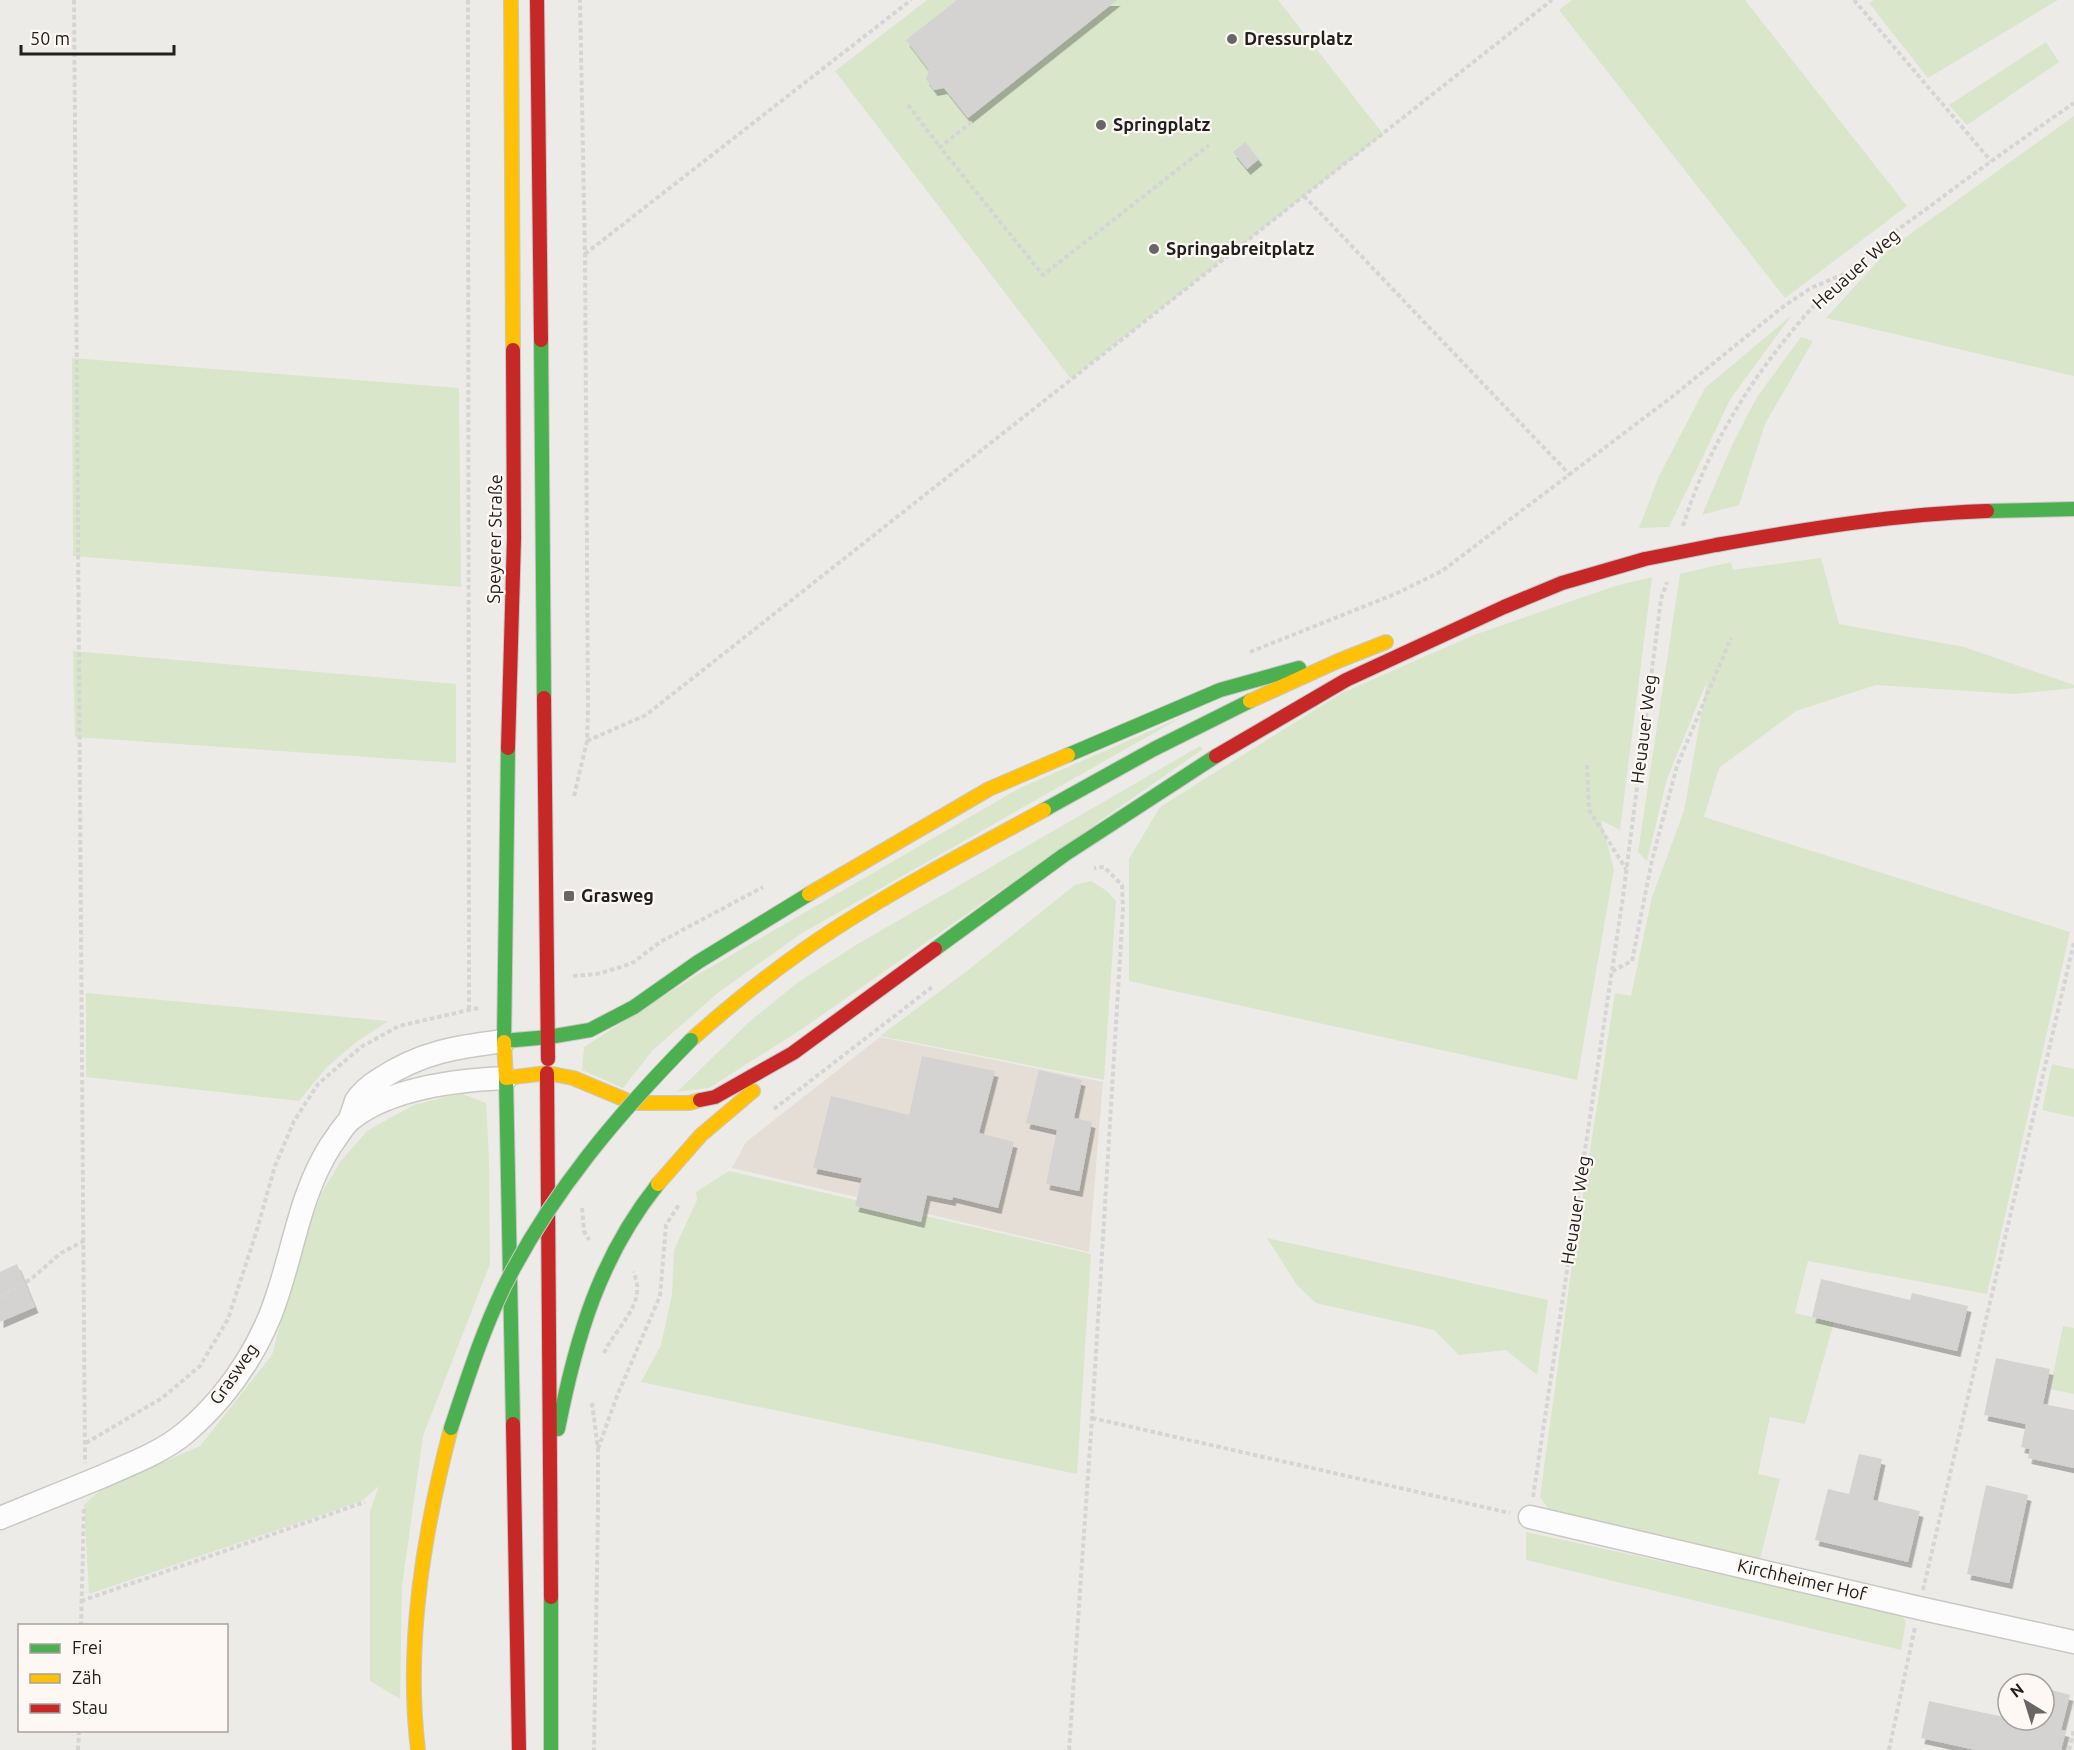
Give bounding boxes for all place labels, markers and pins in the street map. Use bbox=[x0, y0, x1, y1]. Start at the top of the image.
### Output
place label: Dressurplatz bbox=[1244, 28, 1353, 48]
marker: Dressurplatz bbox=[1225, 32, 1239, 46]
place label: Springplatz bbox=[1113, 114, 1211, 134]
marker: Springplatz bbox=[1094, 118, 1108, 132]
place label: Springabreitplatz bbox=[1166, 238, 1314, 258]
marker: Springabreitplatz bbox=[1147, 242, 1161, 256]
place label: Grasweg bbox=[581, 885, 654, 905]
marker: Grasweg bbox=[562, 889, 576, 903]

